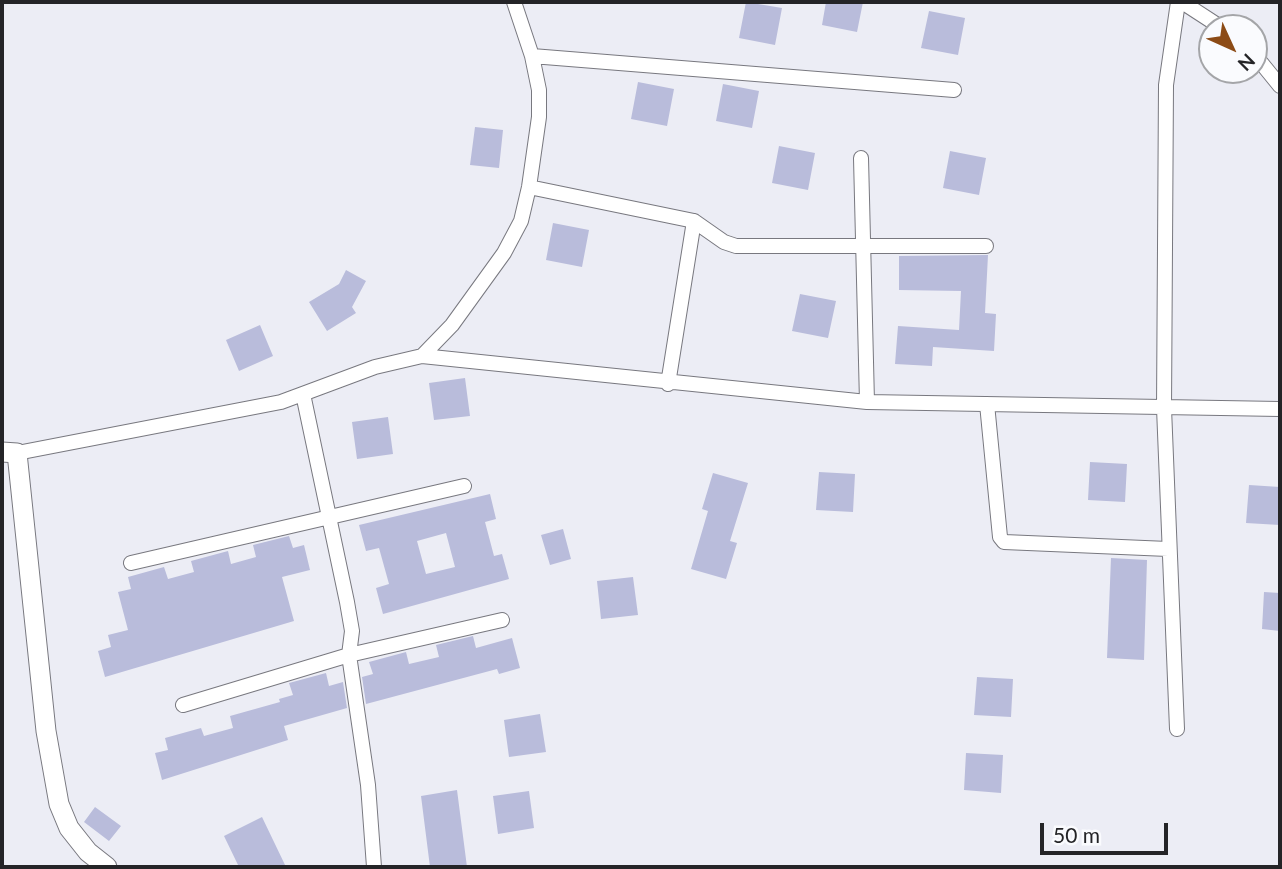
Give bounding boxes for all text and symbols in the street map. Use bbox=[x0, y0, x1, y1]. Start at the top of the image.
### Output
north arrow bbox=[1198, 14, 1268, 84]
text: N bbox=[1233, 49, 1260, 76]
scale bar bbox=[1044, 810, 1172, 854]
text: 50 m bbox=[1053, 822, 1100, 847]

